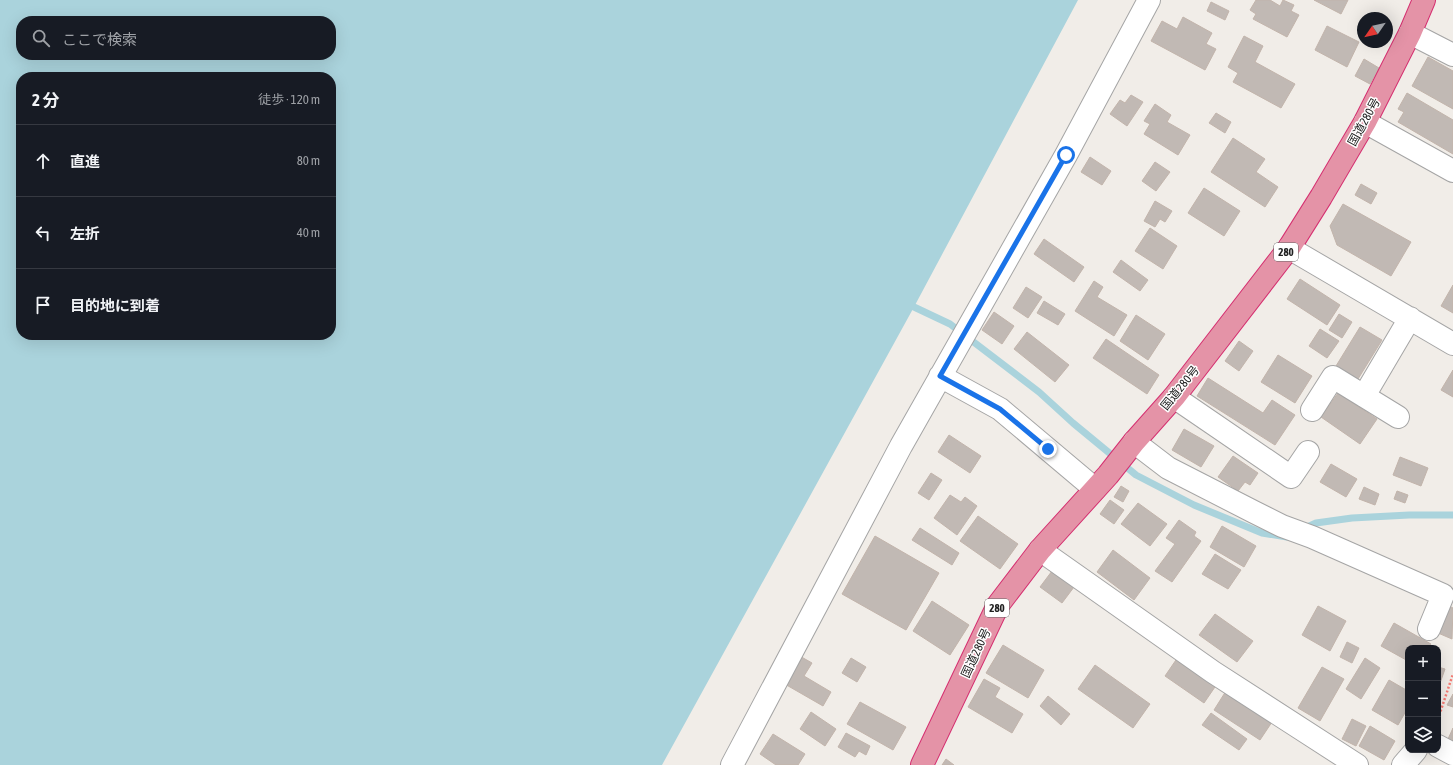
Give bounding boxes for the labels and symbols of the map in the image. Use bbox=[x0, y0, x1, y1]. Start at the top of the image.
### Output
north arrow bbox=[1357, 12, 1393, 48]
street label: 国道280号 bbox=[1345, 95, 1383, 149]
route start bbox=[1057, 146, 1075, 164]
road number: 280 bbox=[1274, 243, 1298, 261]
street label: 国道280号 bbox=[1158, 363, 1202, 413]
route end bbox=[1039, 440, 1057, 458]
road number: 280 bbox=[985, 599, 1009, 617]
street label: 国道280号 bbox=[958, 626, 994, 680]

